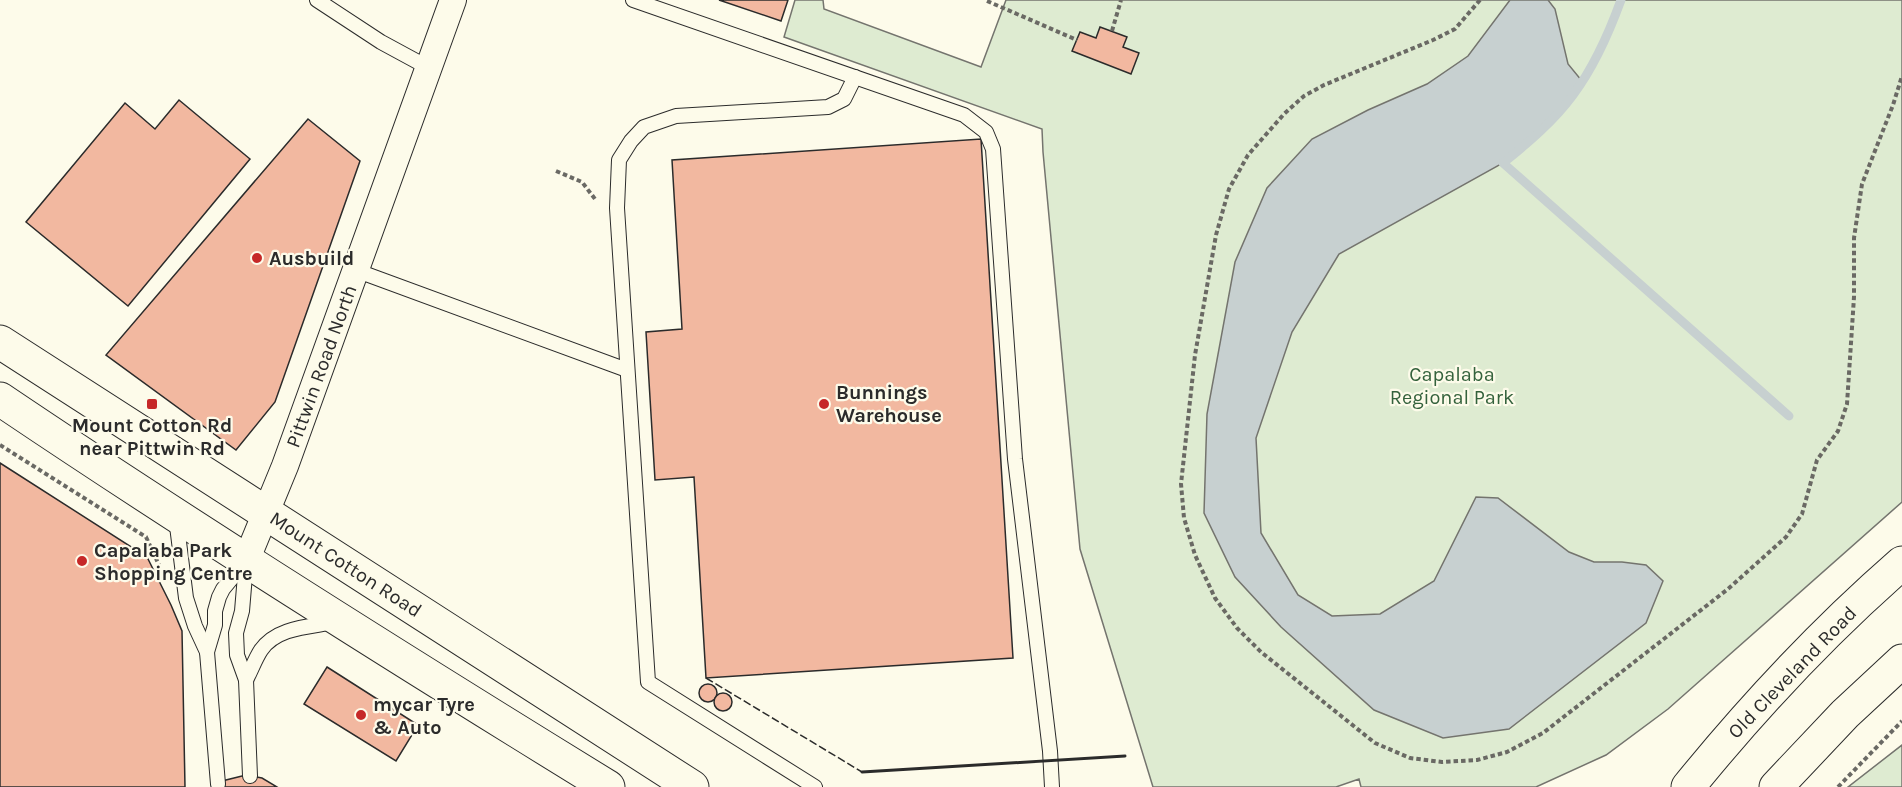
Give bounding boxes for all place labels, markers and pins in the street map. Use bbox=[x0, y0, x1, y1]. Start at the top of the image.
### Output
place label: Ausbuild bbox=[269, 247, 354, 270]
marker: Ausbuild bbox=[250, 251, 264, 265]
place label: Bunnings Warehouse bbox=[836, 381, 942, 427]
marker: Mount Cotton Rd near Pittwin Rd bbox=[145, 397, 159, 411]
marker: Bunnings Warehouse bbox=[817, 397, 831, 411]
place label: Mount Cotton Rd near Pittwin Rd bbox=[72, 414, 232, 460]
place label: Capalaba Park Shopping Centre bbox=[94, 539, 253, 585]
marker: Capalaba Park Shopping Centre bbox=[75, 554, 89, 568]
place label: mycar Tyre & Auto bbox=[373, 693, 475, 739]
marker: mycar Tyre & Auto bbox=[354, 708, 368, 722]

